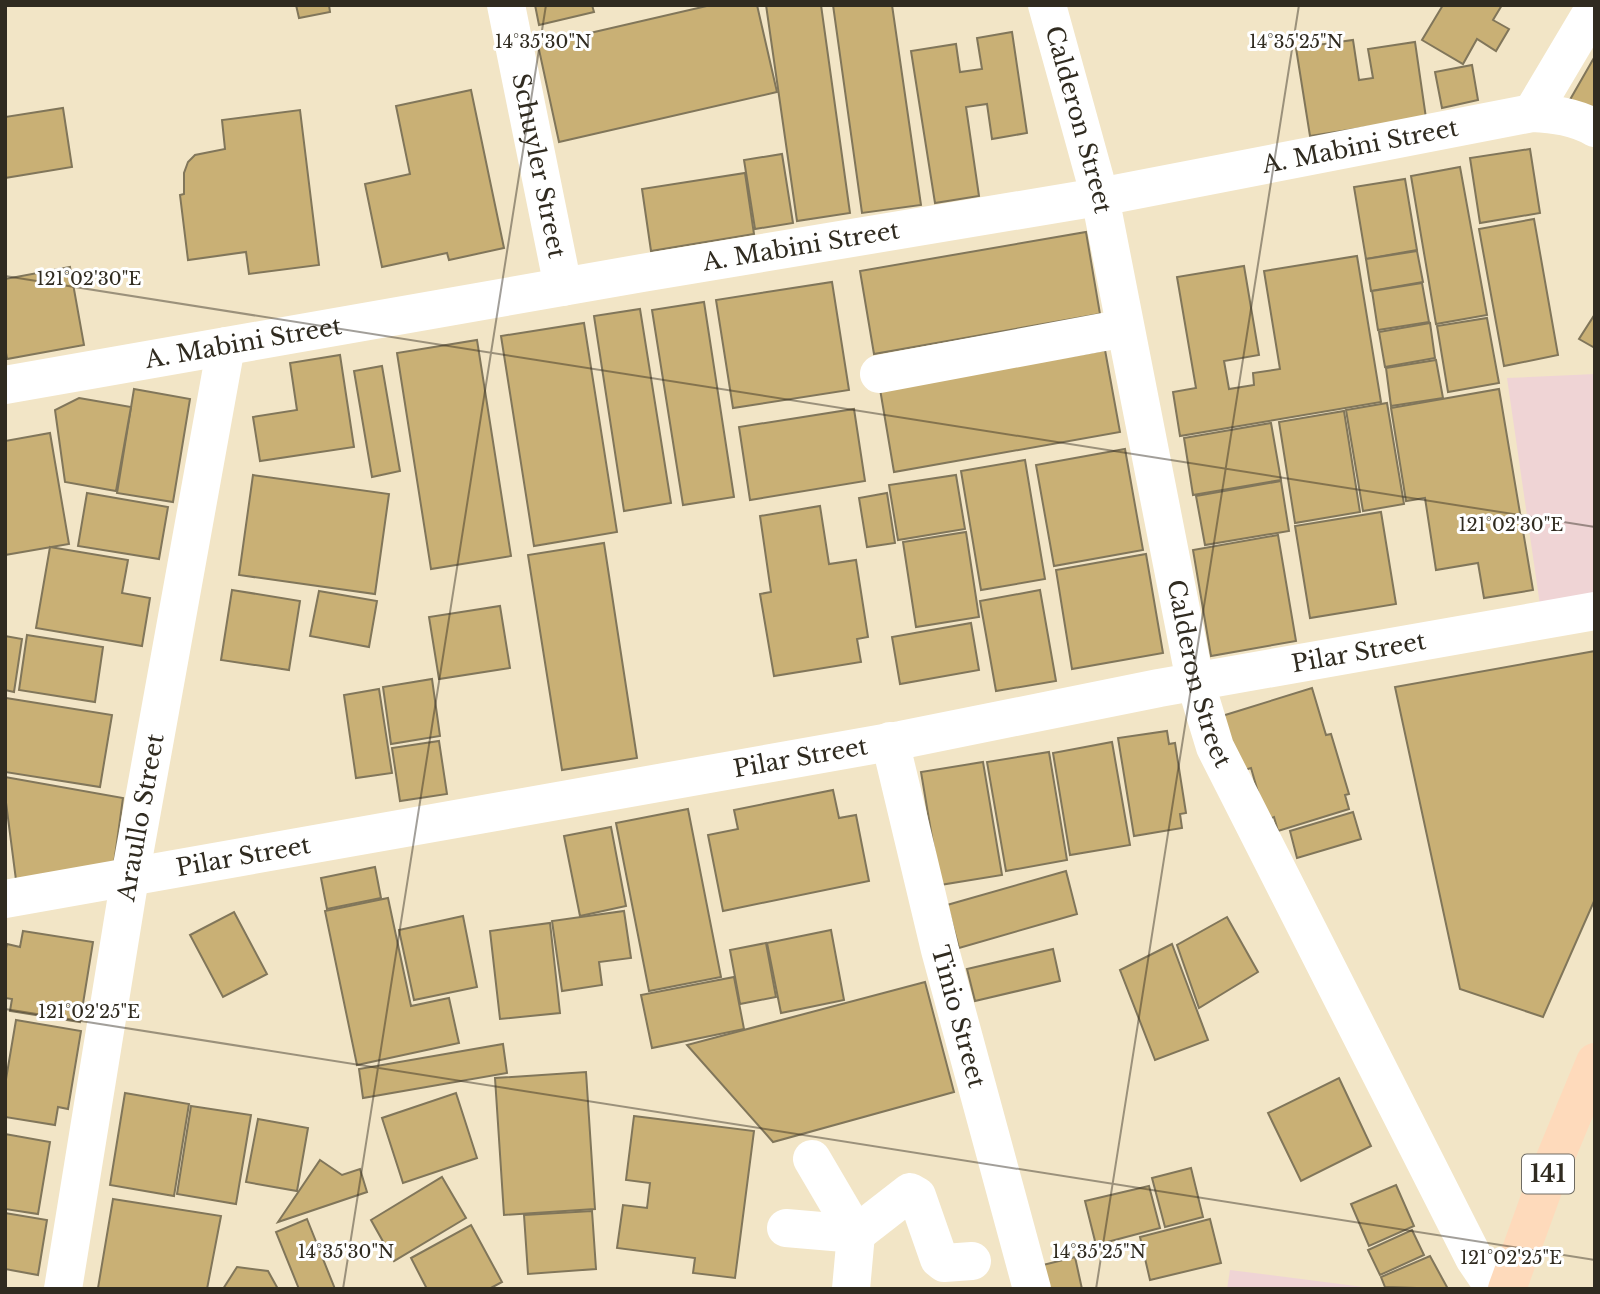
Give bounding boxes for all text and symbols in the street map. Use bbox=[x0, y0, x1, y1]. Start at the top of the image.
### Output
street label: Calderon Street bbox=[1040, 23, 1118, 216]
text: 14°35'30"N bbox=[495, 31, 591, 53]
text: 14°35'25"N bbox=[1249, 31, 1343, 53]
street label: Schuyler Street bbox=[506, 71, 572, 260]
street label: A. Mabini Street bbox=[1259, 113, 1460, 179]
street label: A. Mabini Street bbox=[699, 215, 901, 277]
text: 121°02'30"E bbox=[37, 268, 141, 290]
street label: A. Mabini Street bbox=[142, 311, 344, 374]
text: 121°02'30"E bbox=[1459, 514, 1563, 536]
street label: Calderon Street bbox=[1161, 577, 1238, 772]
street label: Pilar Street bbox=[1289, 626, 1428, 678]
street label: Araullo Street bbox=[111, 731, 170, 904]
street label: Pilar Street bbox=[731, 731, 870, 783]
street label: Pilar Street bbox=[174, 830, 313, 882]
street label: Tinio Street bbox=[925, 942, 992, 1091]
text: 121°02'25"E bbox=[38, 1001, 140, 1023]
road number: 141 bbox=[1522, 1154, 1574, 1194]
text: 14°35'30"N bbox=[298, 1241, 394, 1263]
text: 14°35'25"N bbox=[1052, 1241, 1146, 1263]
text: 121°02'25"E bbox=[1460, 1247, 1562, 1269]

